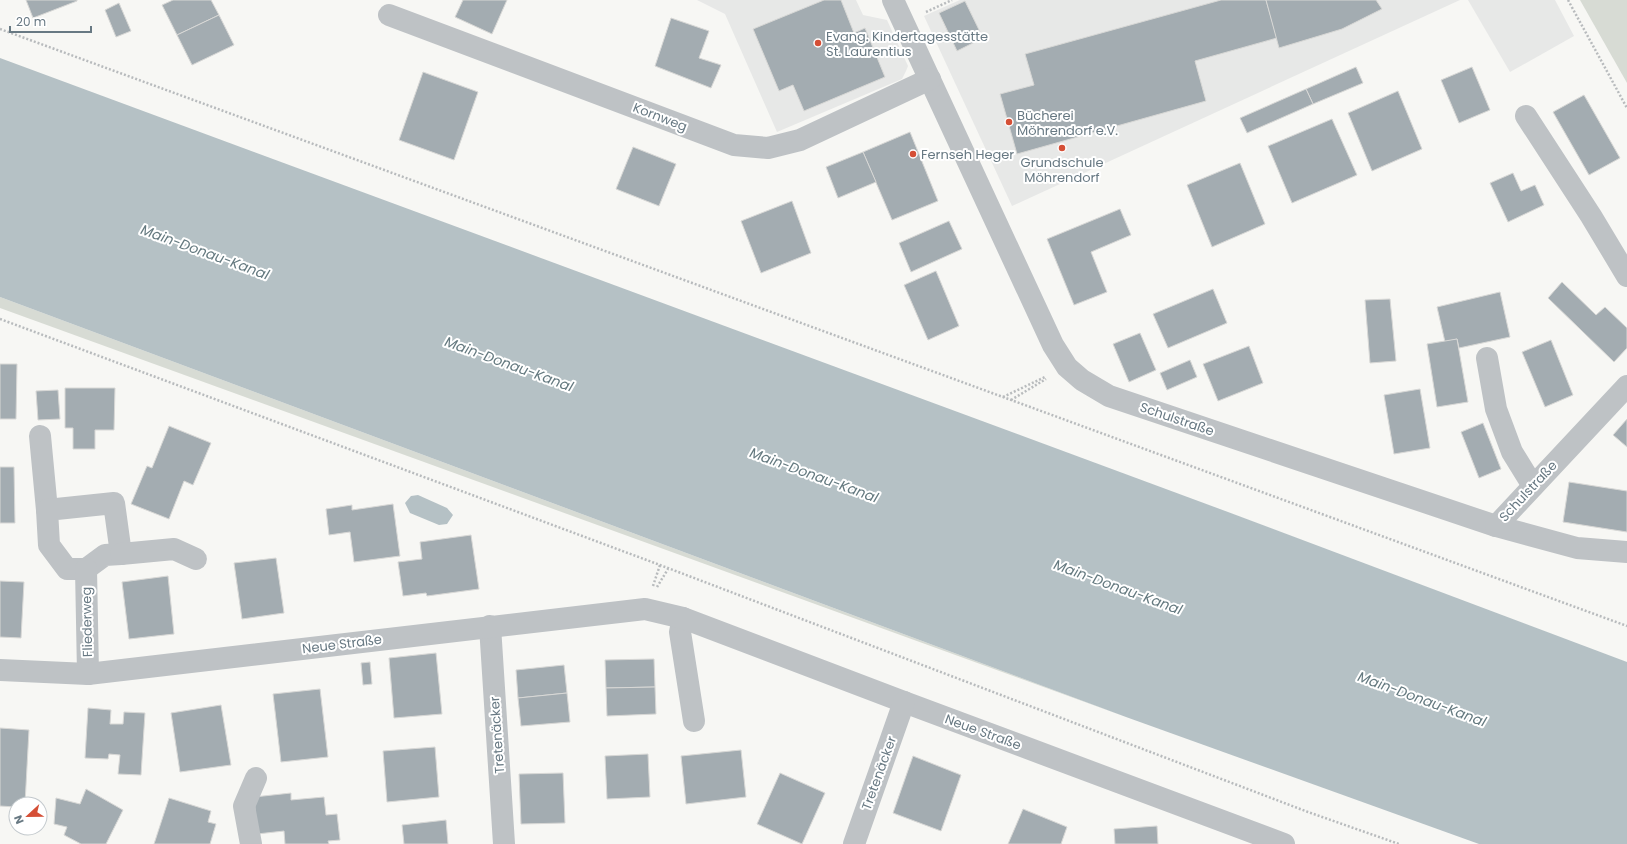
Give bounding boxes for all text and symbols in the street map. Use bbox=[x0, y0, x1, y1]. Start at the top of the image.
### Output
scale bar bbox=[10, 8, 91, 34]
text: 20 m bbox=[16, 13, 46, 30]
place label: Evang. Kindertagesstätte St. Laurentius bbox=[826, 27, 988, 61]
marker: Evang. Kindertagesstätte St. Laurentius bbox=[813, 38, 823, 48]
street label: Kornweg bbox=[630, 98, 690, 136]
place label: Bücherei Möhrendorf e.V. bbox=[1017, 106, 1118, 140]
marker: Bücherei Möhrendorf e.V. bbox=[1004, 117, 1014, 127]
marker: Grundschule Möhrendorf bbox=[1057, 143, 1067, 153]
place label: Fernseh Heger bbox=[921, 145, 1014, 164]
marker: Fernseh Heger bbox=[908, 149, 918, 159]
place label: Grundschule Möhrendorf bbox=[1021, 153, 1103, 187]
water label: Main-Donau-Kanal bbox=[138, 219, 273, 285]
water label: Main-Donau-Kanal bbox=[442, 331, 577, 397]
street label: Schulstraße bbox=[1137, 397, 1217, 441]
water label: Main-Donau-Kanal bbox=[747, 442, 882, 508]
street label: Schulstraße bbox=[1495, 456, 1561, 526]
water label: Main-Donau-Kanal bbox=[1051, 554, 1186, 620]
street label: Fliederweg bbox=[77, 587, 97, 657]
street label: Neue Straße bbox=[301, 630, 383, 658]
water label: Main-Donau-Kanal bbox=[1355, 666, 1490, 732]
street label: Tretenäcker bbox=[485, 696, 509, 774]
street label: Neue Straße bbox=[942, 709, 1024, 755]
street label: Tretenäcker bbox=[857, 733, 901, 813]
north arrow bbox=[8, 796, 48, 836]
text: N bbox=[10, 813, 28, 827]

